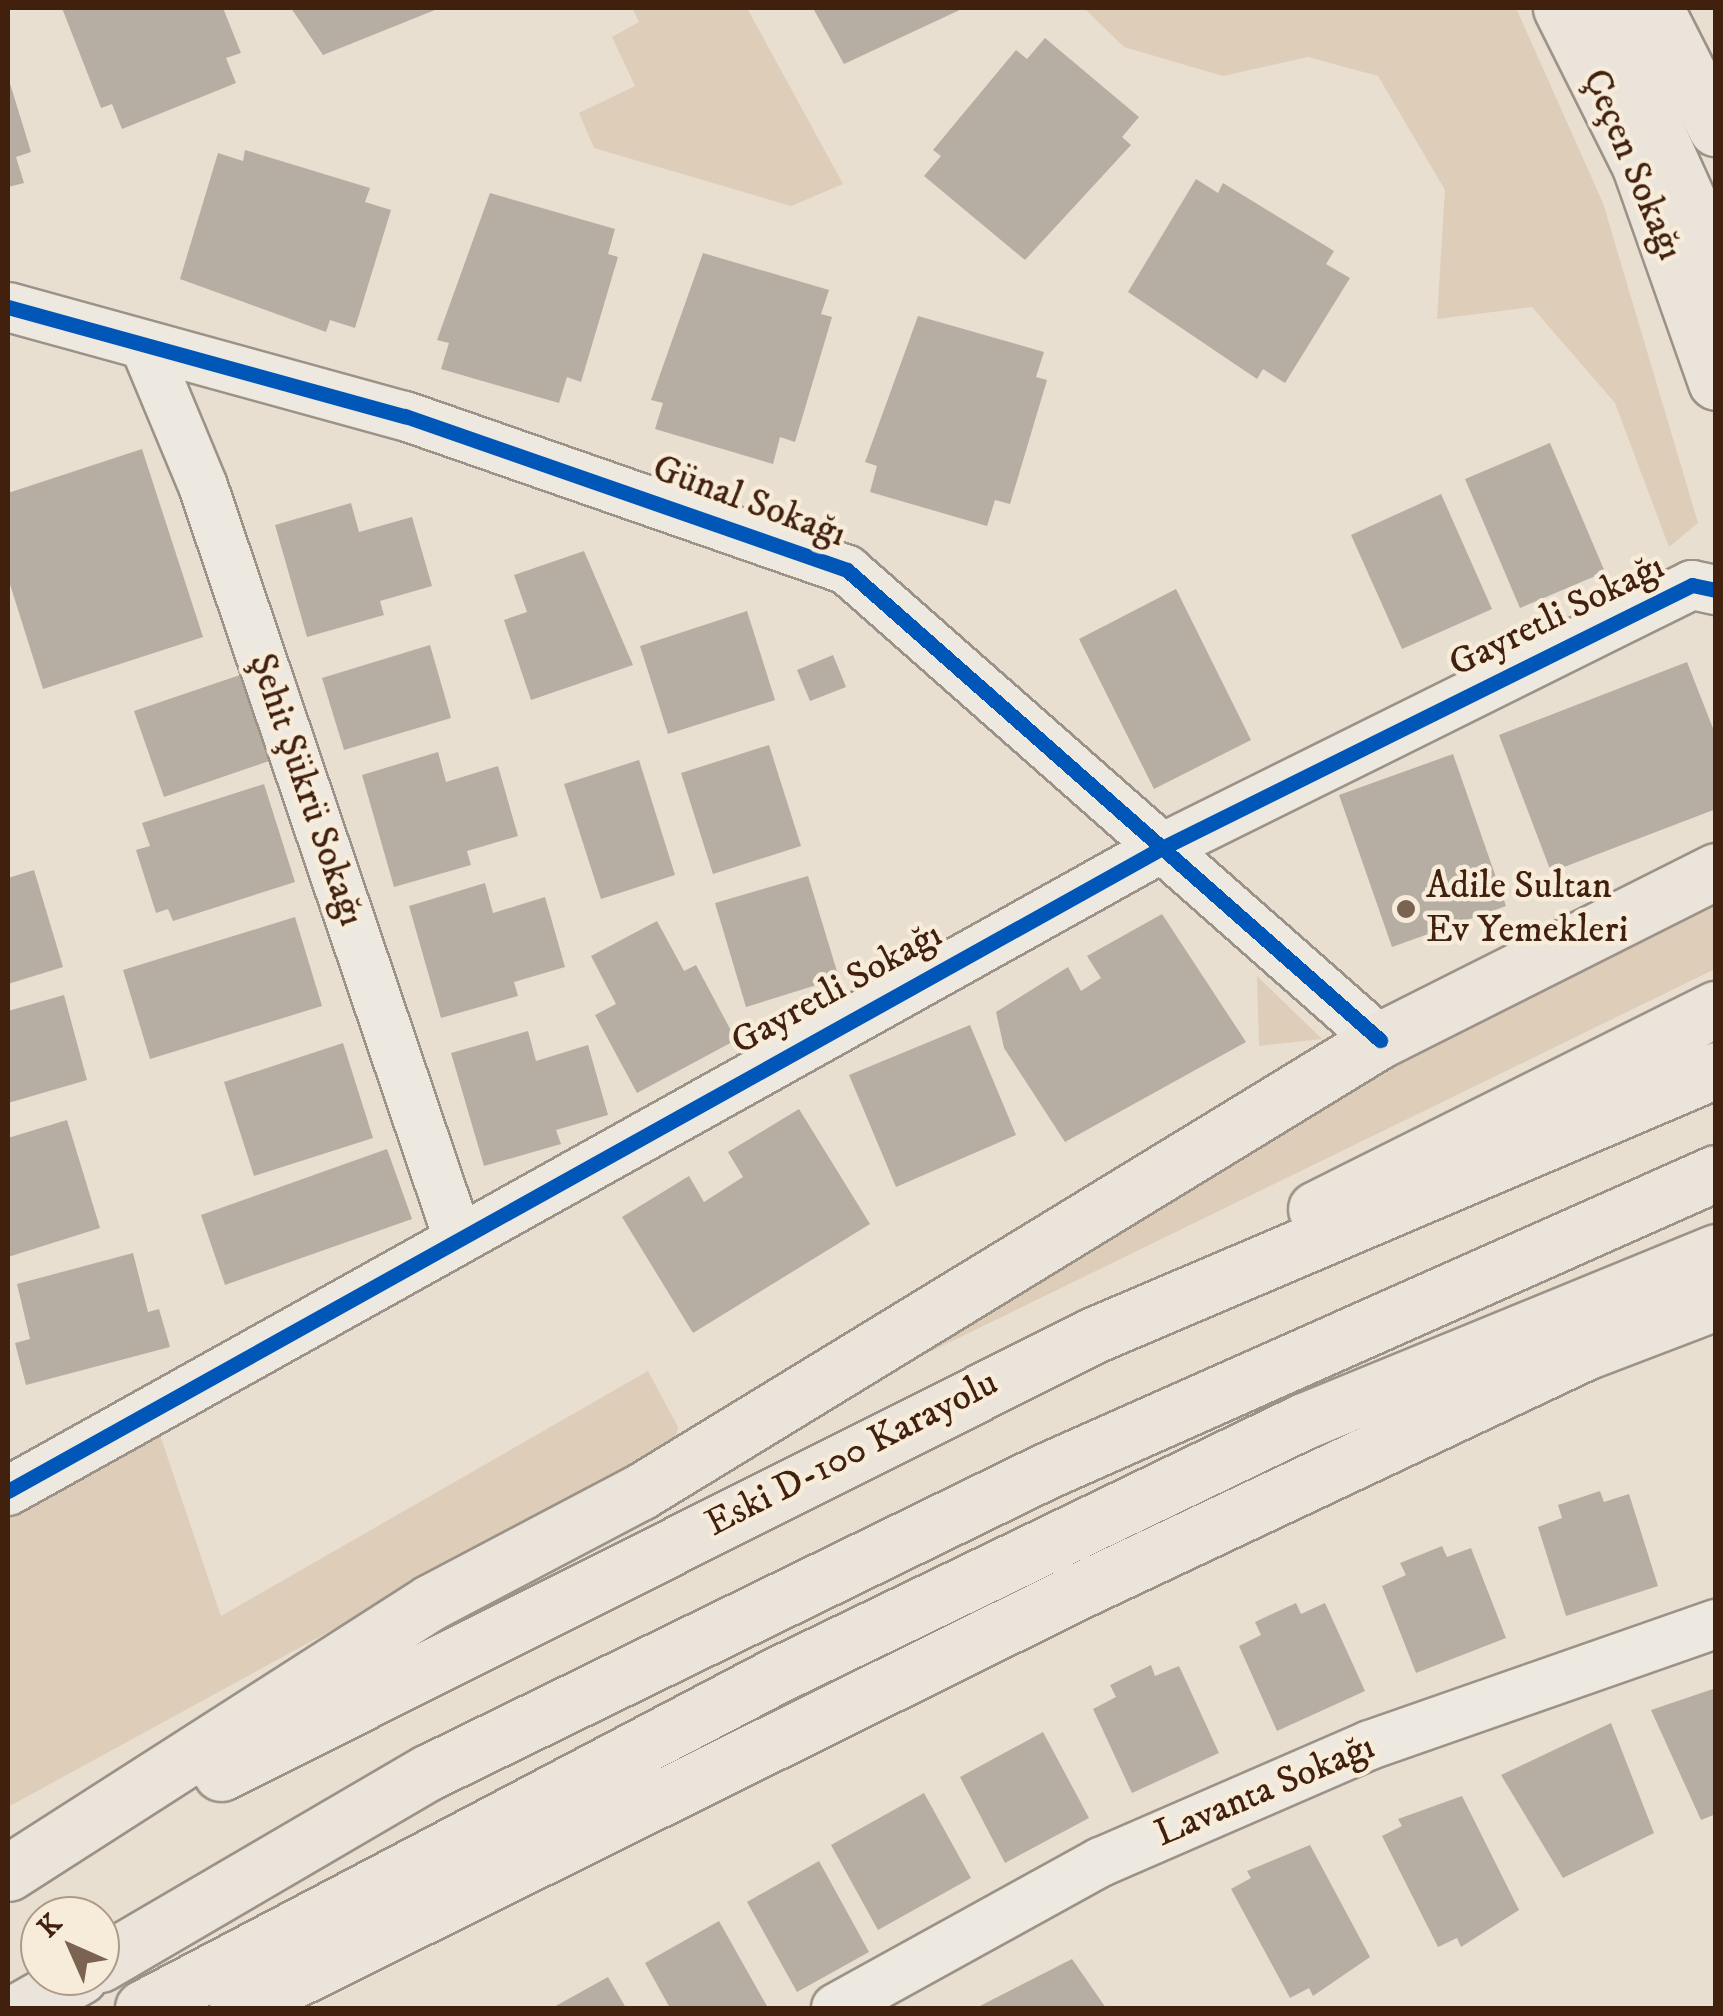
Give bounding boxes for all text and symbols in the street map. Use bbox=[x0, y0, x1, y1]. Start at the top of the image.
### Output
street label: Çeçen Sokağı bbox=[1571, 63, 1693, 267]
street label: Günal Sokağı bbox=[646, 446, 852, 558]
street label: Gayretli Sokağı bbox=[1442, 544, 1672, 688]
street label: Şehit Şükrü Sokağı bbox=[238, 648, 374, 932]
place label: Adile Sultan Ev Yemekleri bbox=[1426, 864, 1628, 954]
marker: Adile Sultan Ev Yemekleri bbox=[1395, 898, 1417, 920]
street label: Gayretli Sokağı bbox=[724, 912, 950, 1066]
street label: Eski D-100 Karayolu bbox=[698, 1361, 1006, 1547]
street label: Lavanta Sokağı bbox=[1148, 1724, 1382, 1858]
north arrow bbox=[20, 1896, 120, 1996]
text: K bbox=[31, 1907, 69, 1945]

